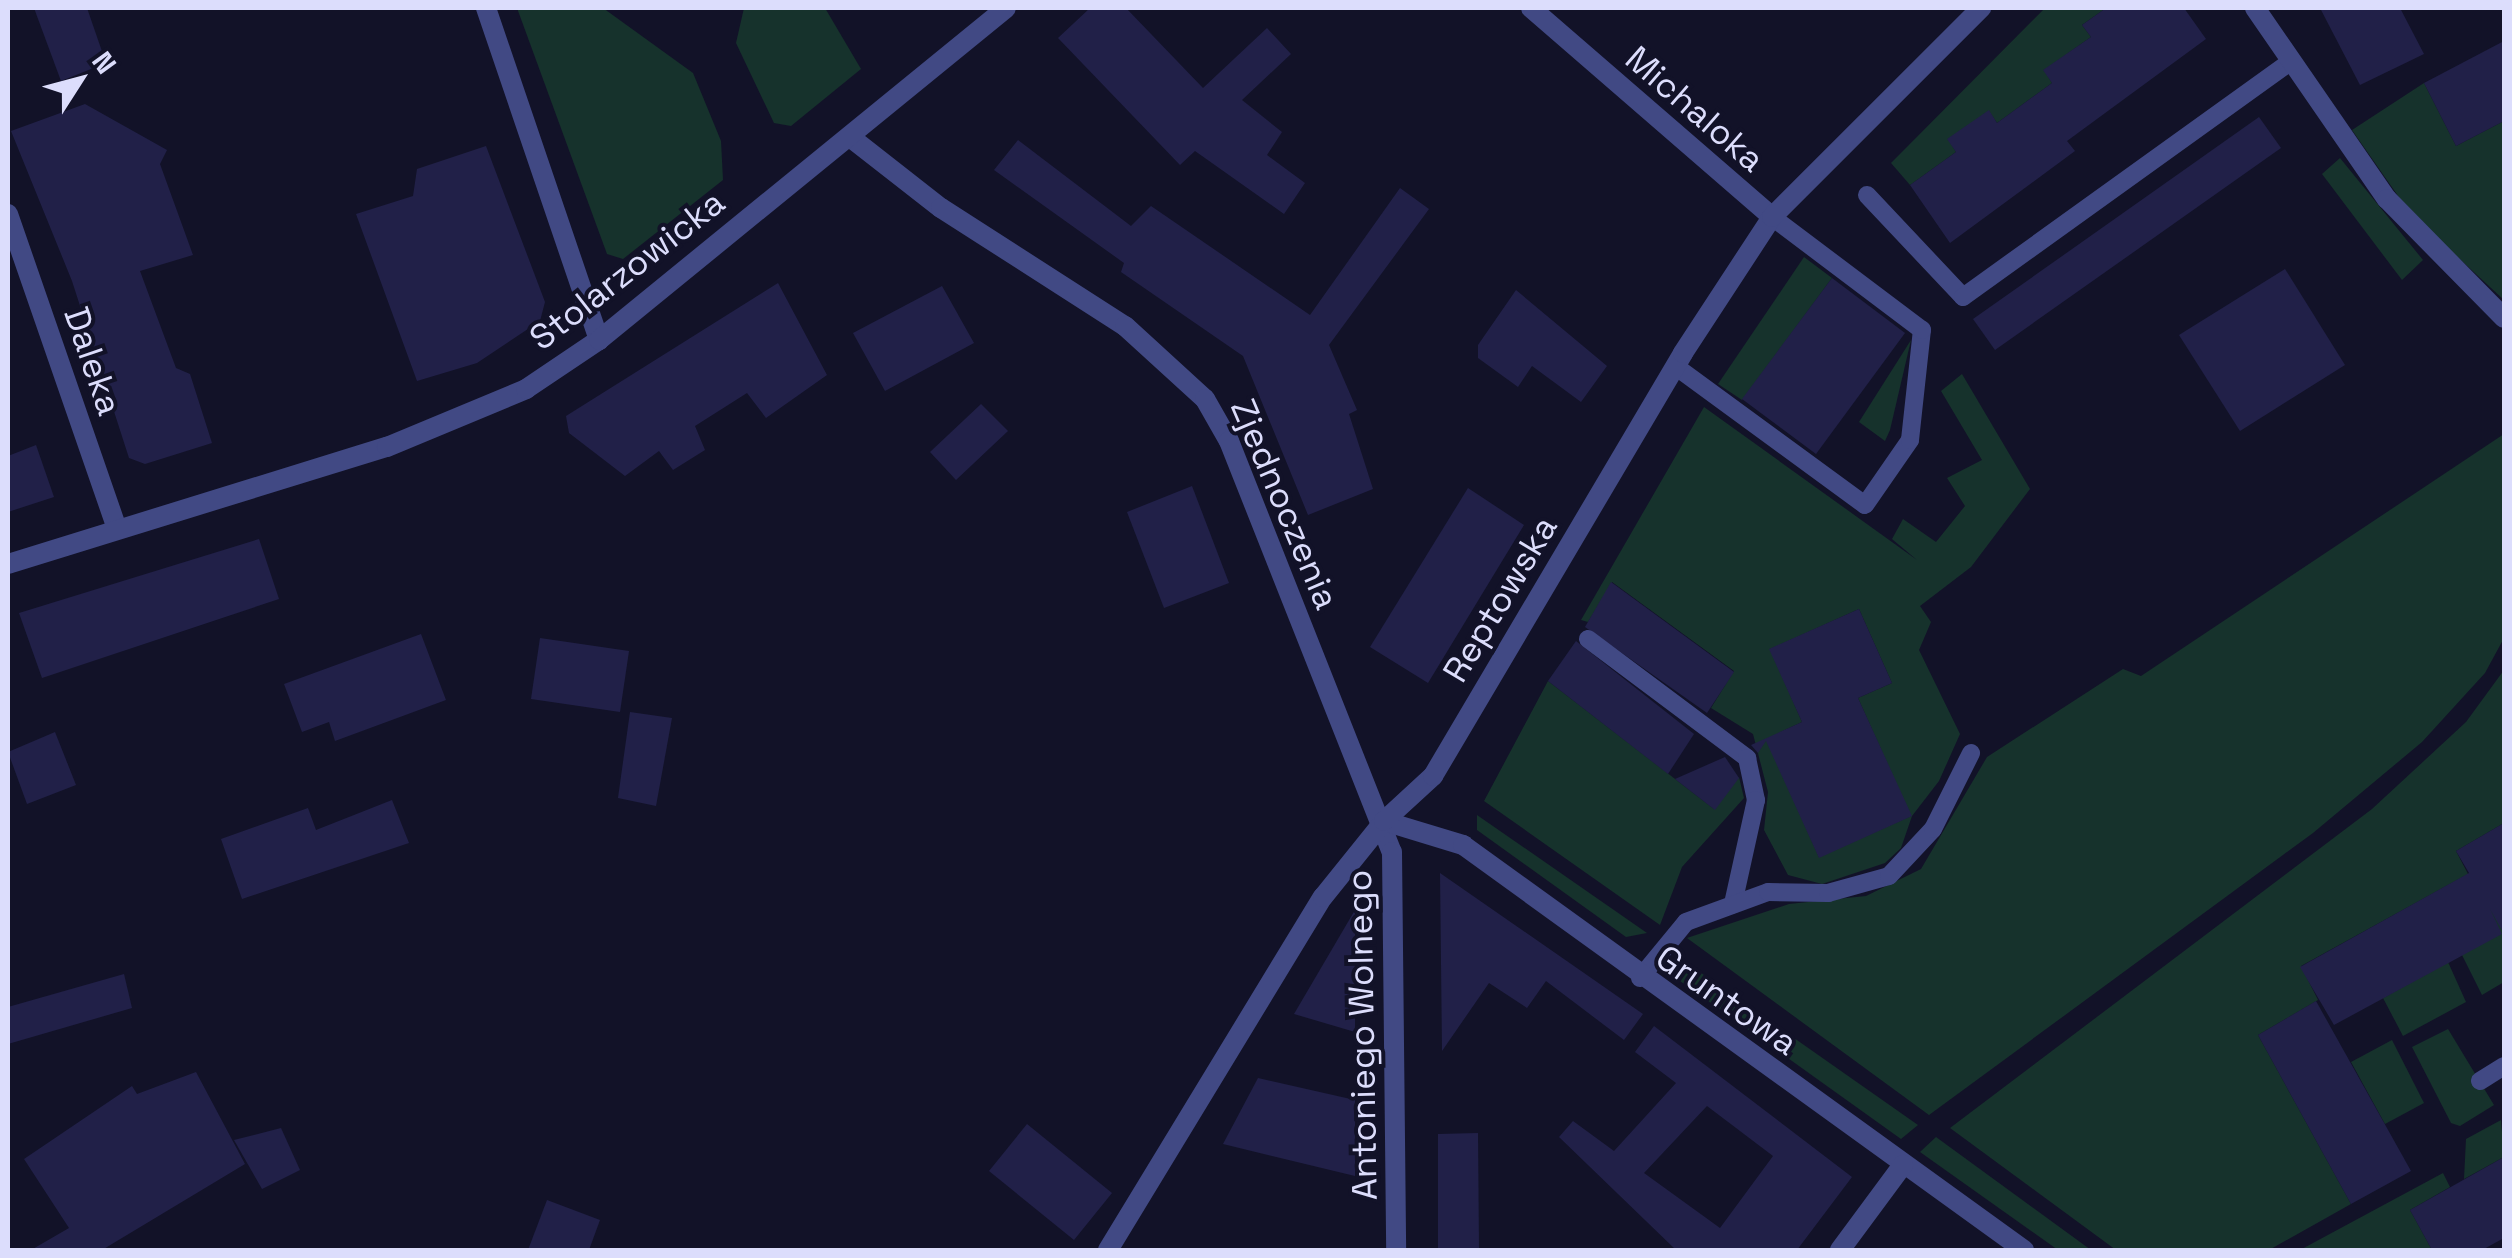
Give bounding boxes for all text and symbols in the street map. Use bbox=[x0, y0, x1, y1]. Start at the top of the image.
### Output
north arrow bbox=[30, 30, 130, 130]
street label: Michaloka bbox=[1617, 37, 1773, 181]
text: N bbox=[84, 44, 124, 81]
street label: Stolarzowicka bbox=[521, 181, 733, 359]
street label: Daleka bbox=[55, 302, 131, 420]
street label: Zjednoczenia bbox=[1222, 393, 1348, 615]
street label: Reptowska bbox=[1434, 508, 1566, 690]
street label: Antoniego Wolnego bbox=[1338, 869, 1386, 1201]
street label: Gruntowa bbox=[1648, 936, 1806, 1064]

